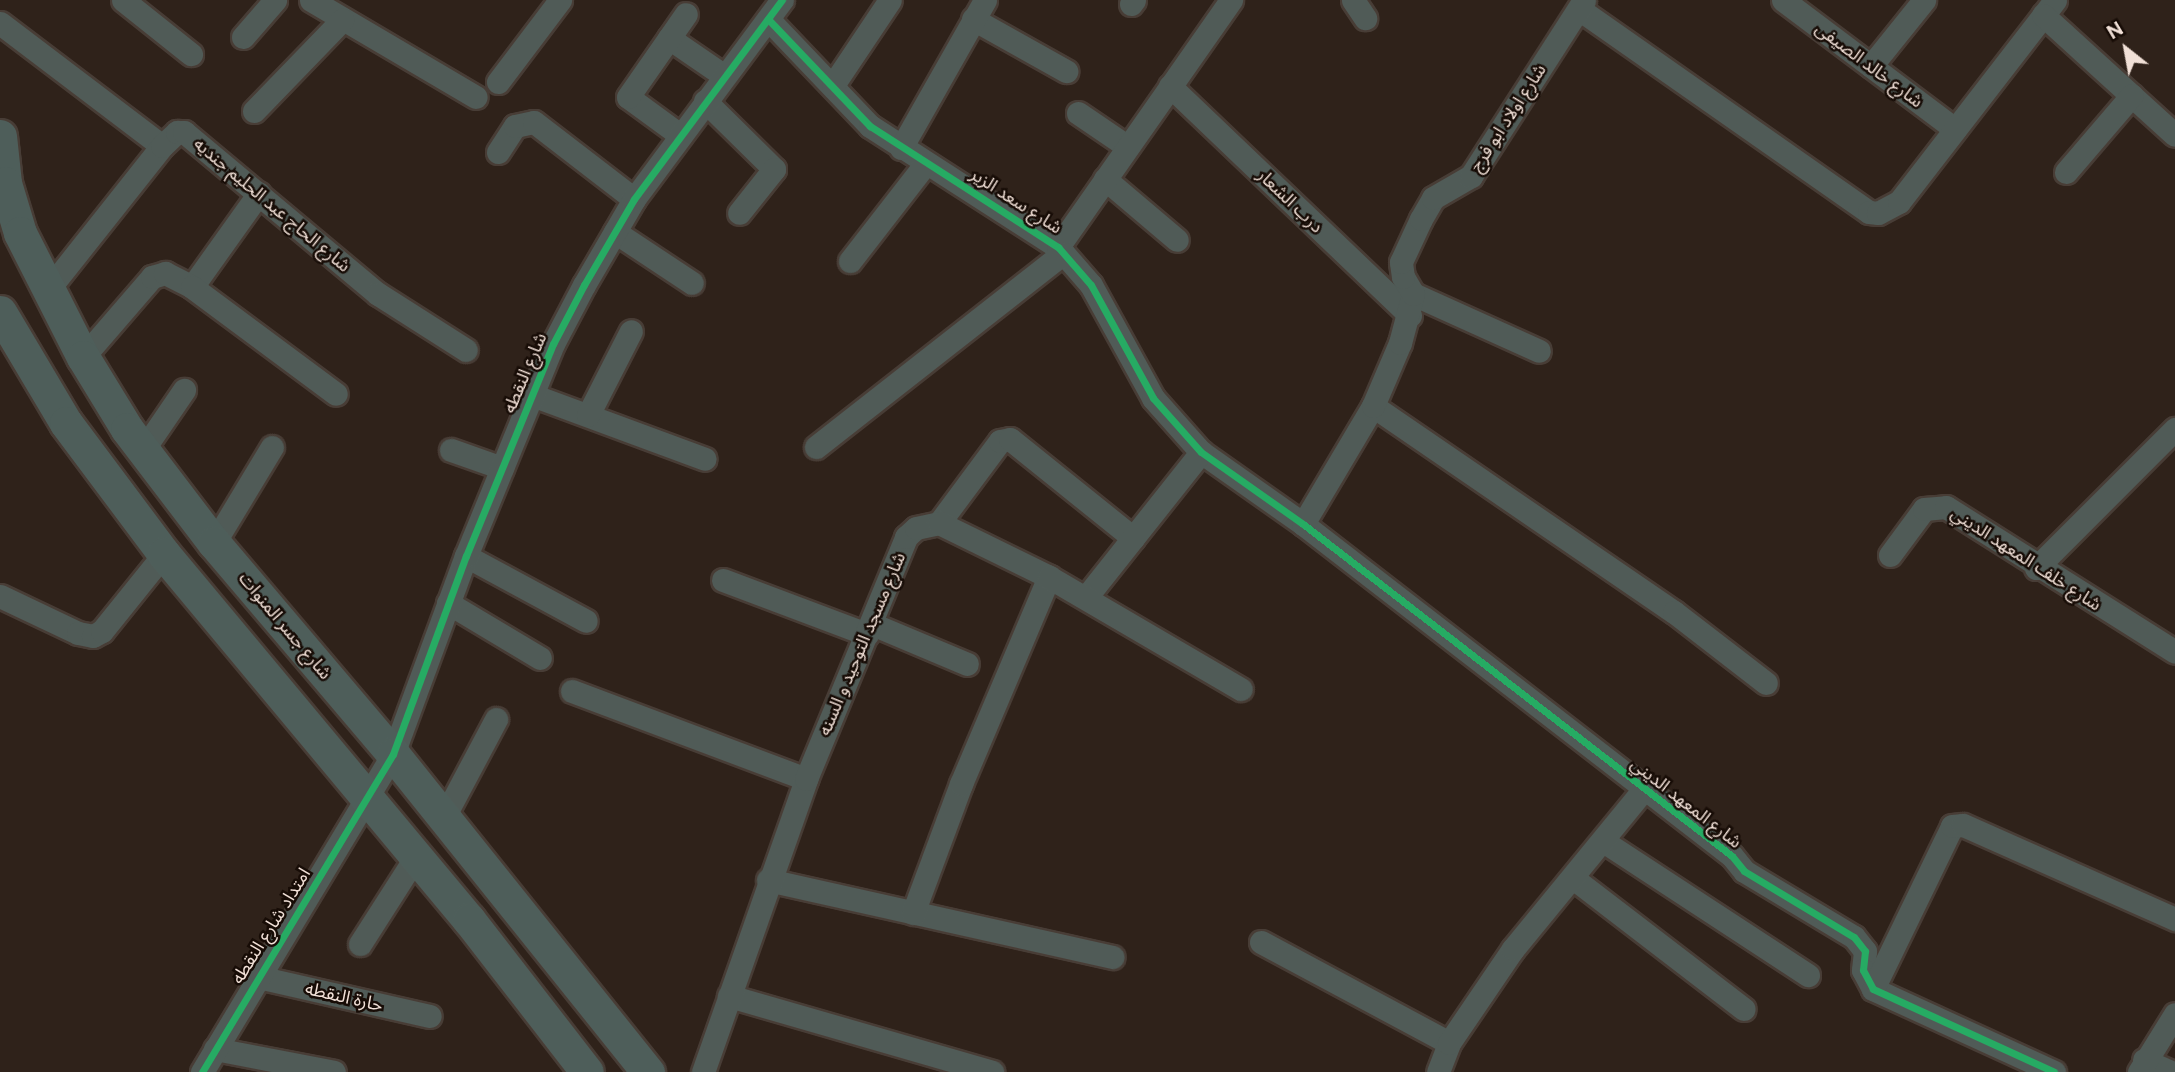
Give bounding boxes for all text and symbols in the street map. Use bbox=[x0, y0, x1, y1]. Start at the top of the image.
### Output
north arrow bbox=[2091, 14, 2161, 84]
text: N bbox=[2103, 17, 2127, 44]
street label: شارع خالد الصيفى bbox=[1811, 18, 1927, 112]
street label: شارع اولاد ابو فرج bbox=[1465, 60, 1551, 176]
street label: شارع الحاج عبد الحليم جنديه bbox=[189, 133, 355, 277]
street label: شارع سعد الزير bbox=[966, 163, 1066, 239]
street label: درب الشعار bbox=[1253, 164, 1327, 238]
street label: شارع النقطه bbox=[498, 330, 552, 416]
street label: شارع خلف المعهد الديني bbox=[1947, 502, 2105, 616]
street label: شارع مسجد التوحيد و السنه bbox=[814, 549, 910, 739]
street label: شارع جسر المنوات bbox=[234, 568, 336, 684]
street label: شارع المعهد الديني bbox=[1626, 753, 1746, 853]
street label: امتداد شارع النقطه bbox=[227, 864, 315, 988]
street label: حارة النقطه bbox=[303, 978, 385, 1016]

